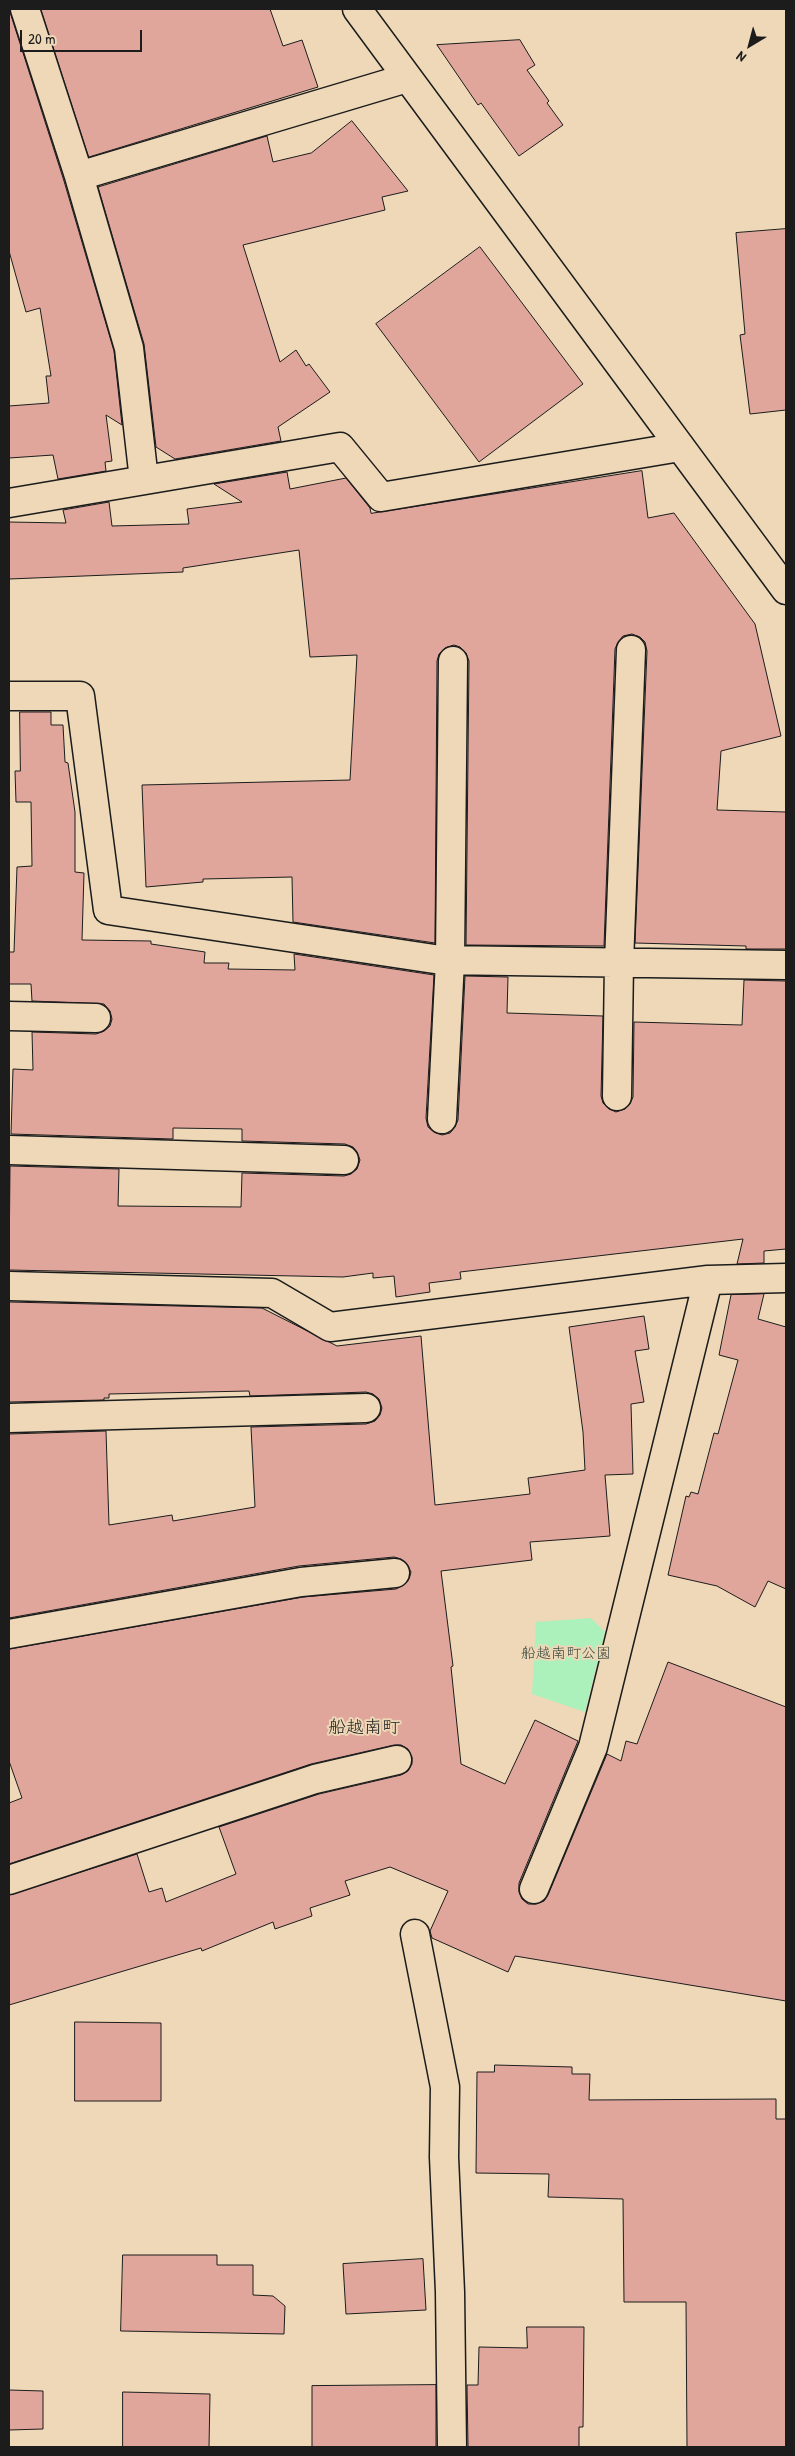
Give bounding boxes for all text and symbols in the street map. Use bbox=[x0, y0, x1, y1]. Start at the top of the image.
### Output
scale bar bbox=[22, 20, 145, 52]
north arrow bbox=[725, 20, 775, 70]
text: 20 m bbox=[28, 28, 55, 49]
text: N bbox=[732, 48, 749, 67]
park label: 船越南町公園 bbox=[521, 1645, 611, 1663]
district label: 船越南町 bbox=[328, 1717, 400, 1739]

